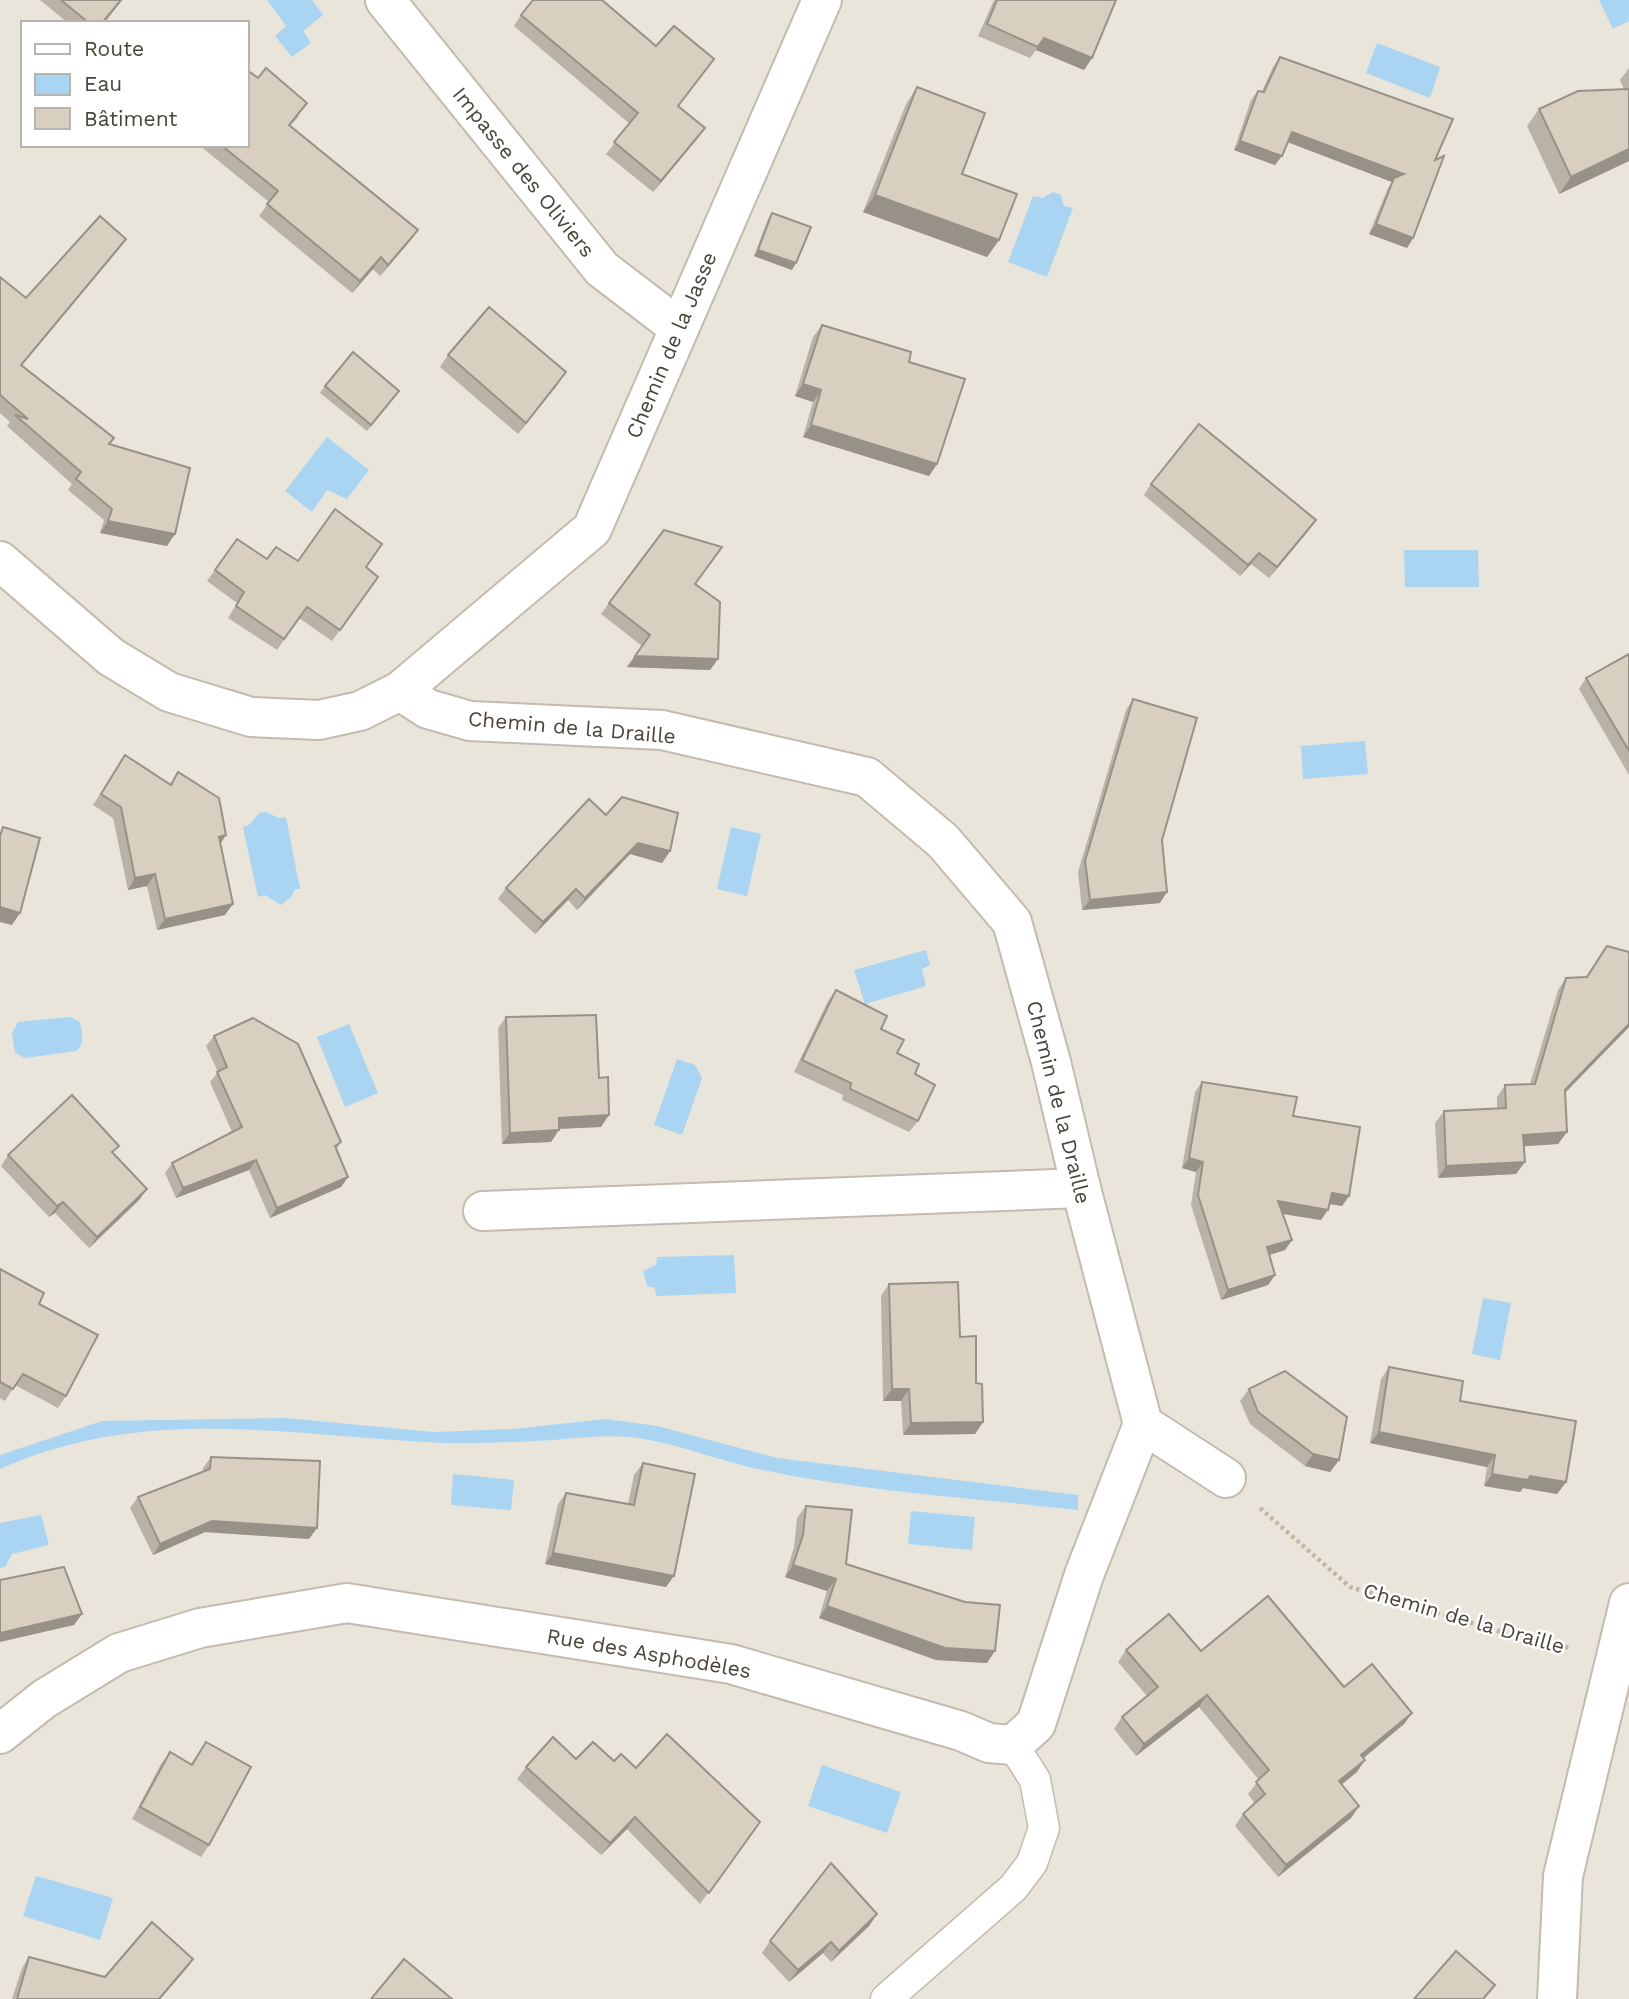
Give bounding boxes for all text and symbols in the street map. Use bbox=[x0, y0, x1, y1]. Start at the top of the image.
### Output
legend bbox=[21, 21, 248, 147]
text: Route bbox=[84, 36, 144, 61]
text: Eau bbox=[84, 71, 122, 96]
street label: Impasse des Oliviers bbox=[448, 82, 600, 262]
text: Bâtiment bbox=[84, 106, 178, 131]
street label: Chemin de la Jasse bbox=[620, 248, 722, 442]
street label: Chemin de la Draille bbox=[467, 705, 677, 749]
street label: Chemin de la Draille bbox=[1022, 998, 1096, 1206]
street label: Chemin de la Draille bbox=[1360, 1577, 1568, 1659]
street label: Rue des Asphodèles bbox=[545, 1623, 753, 1683]

